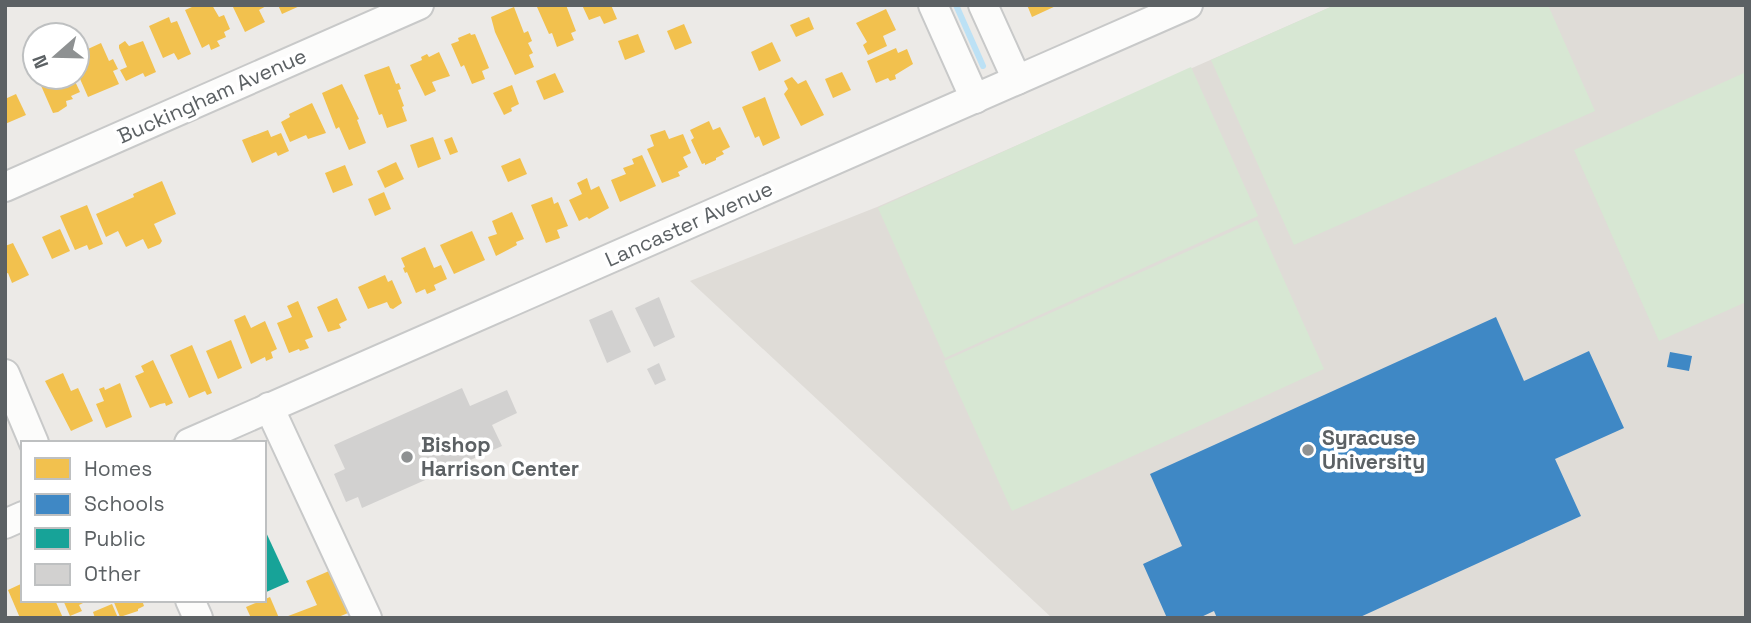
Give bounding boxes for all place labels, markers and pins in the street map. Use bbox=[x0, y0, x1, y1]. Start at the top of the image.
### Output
place label: Syracuse University bbox=[1322, 424, 1425, 475]
place label: Bishop Harrison Center bbox=[421, 431, 579, 482]
marker: Syracuse University bbox=[1300, 442, 1316, 458]
marker: Bishop Harrison Center bbox=[399, 449, 415, 465]

